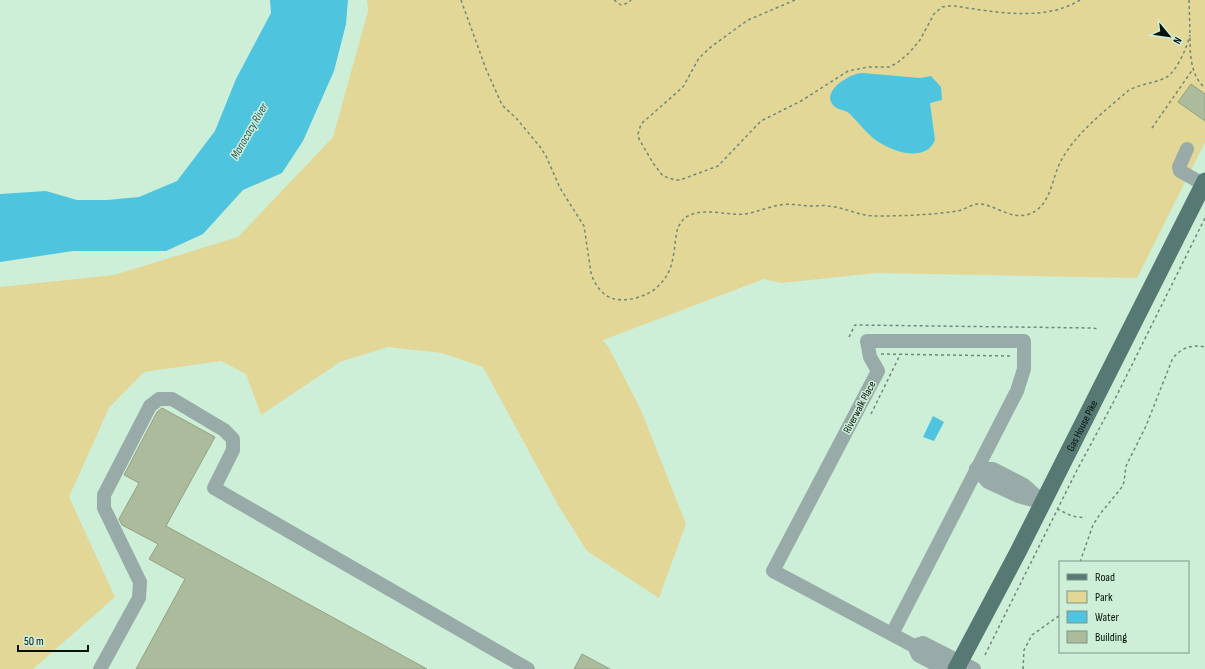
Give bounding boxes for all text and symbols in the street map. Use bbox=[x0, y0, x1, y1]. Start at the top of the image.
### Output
north arrow bbox=[1149, 16, 1189, 56]
text: N bbox=[1170, 35, 1184, 46]
water label: Monocacy River bbox=[227, 100, 272, 162]
street label: Riverwalk Place bbox=[840, 379, 879, 435]
street label: Gas House Pike bbox=[1064, 398, 1100, 453]
legend bbox=[1059, 561, 1189, 653]
text: Road bbox=[1095, 570, 1115, 585]
text: Park bbox=[1095, 590, 1113, 605]
text: Water bbox=[1095, 610, 1119, 625]
scale bar bbox=[18, 627, 88, 653]
text: Building bbox=[1095, 630, 1127, 645]
text: 50 m bbox=[24, 634, 44, 649]

